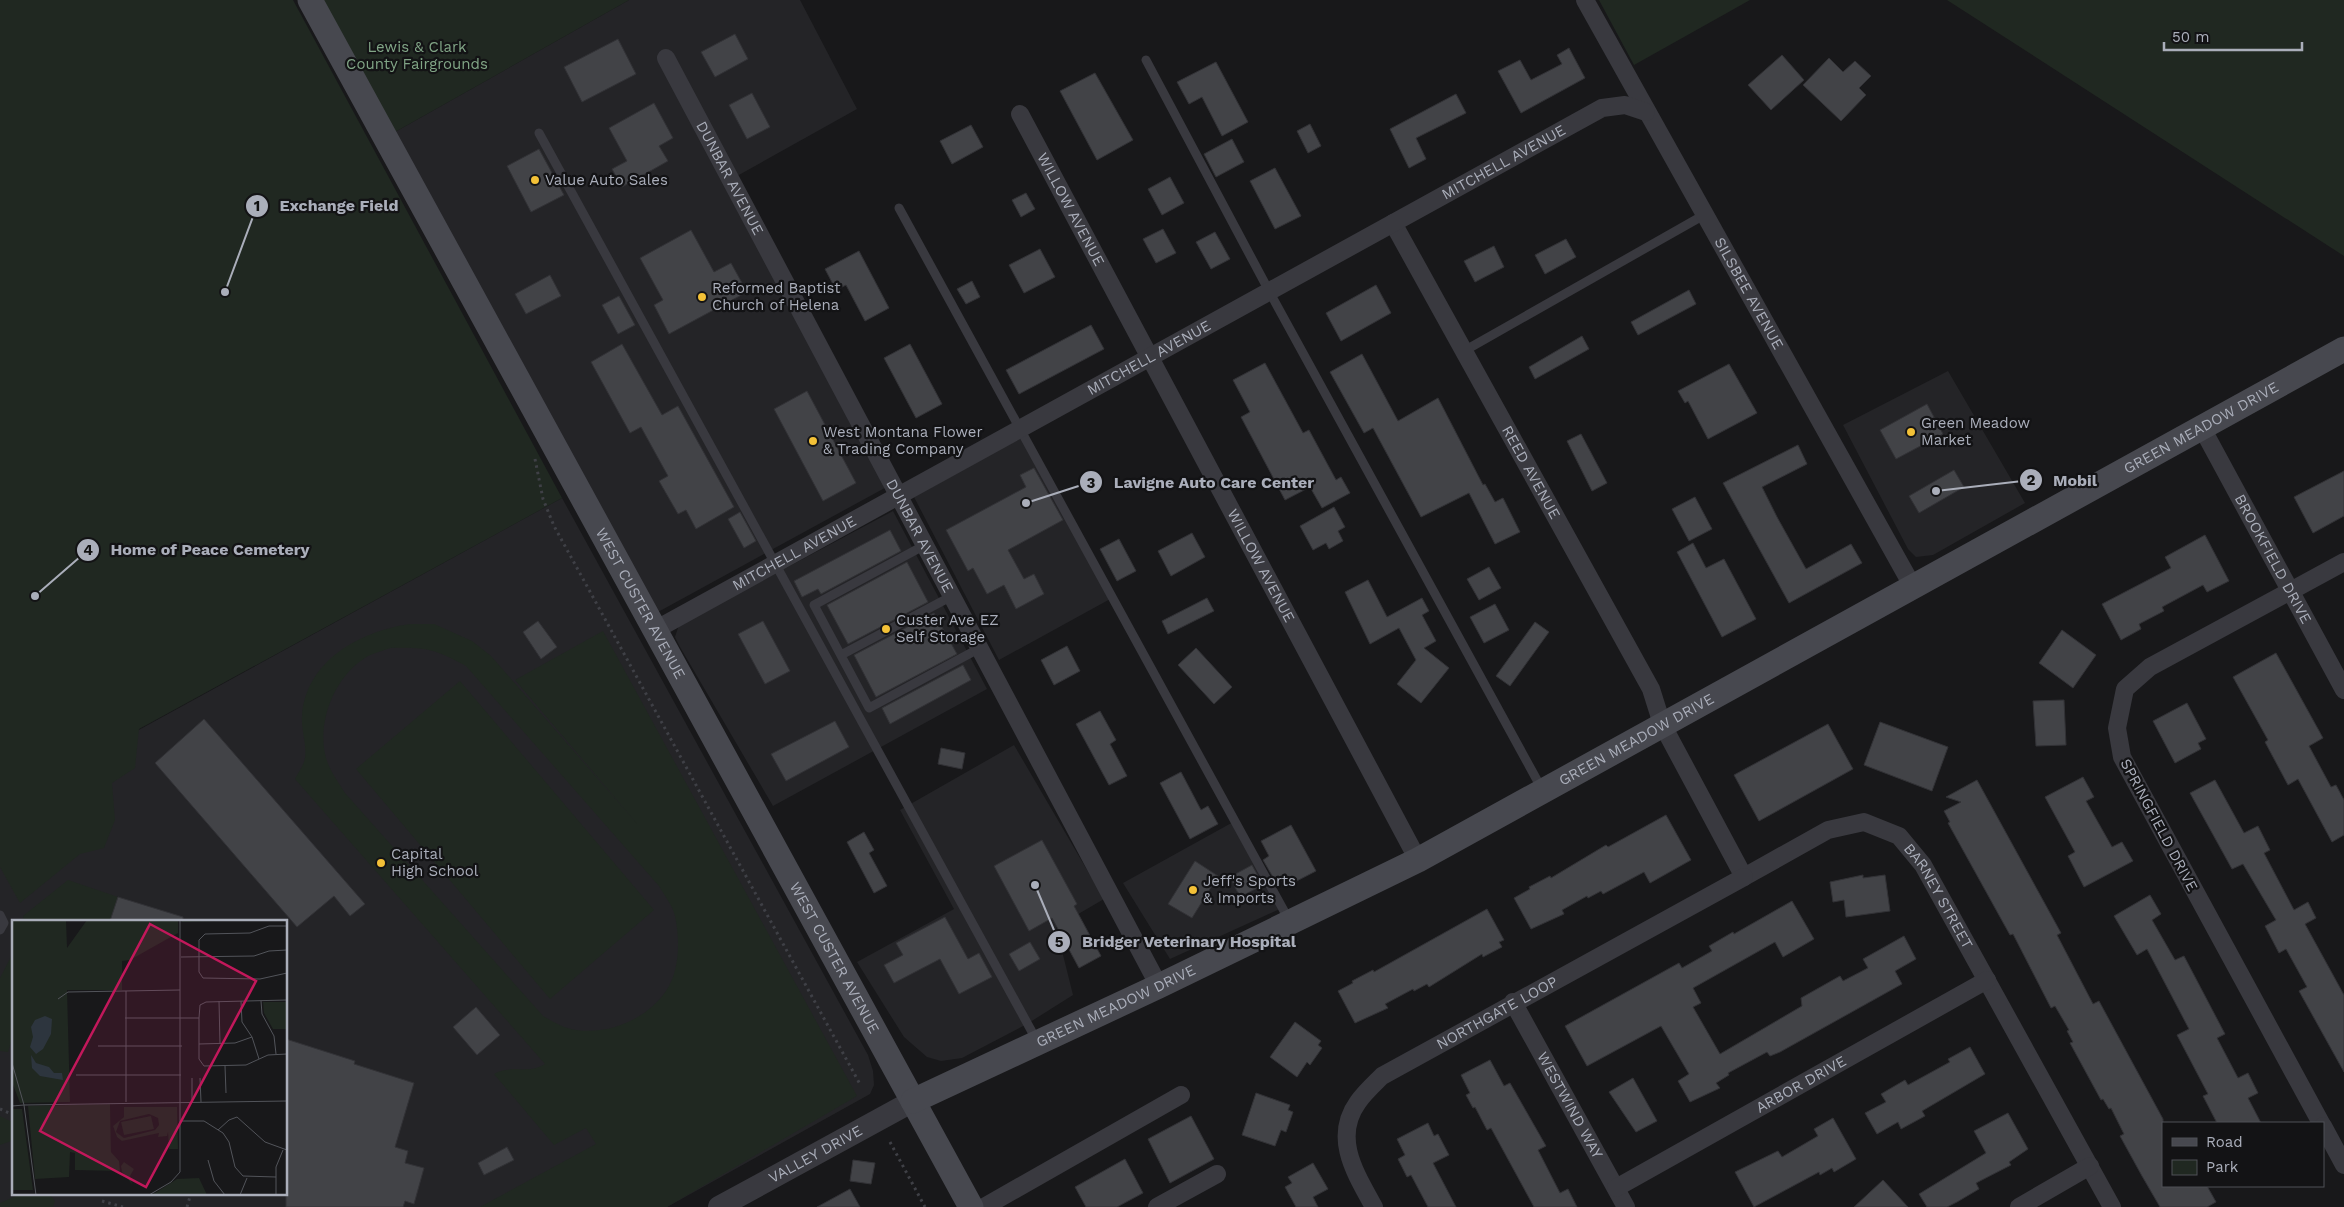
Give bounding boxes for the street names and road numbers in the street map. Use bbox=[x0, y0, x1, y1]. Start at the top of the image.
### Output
street label: DUNBAR AVENUE bbox=[692, 118, 767, 238]
street label: MITCHELL AVENUE bbox=[1439, 121, 1569, 204]
street label: WILLOW AVENUE bbox=[1033, 150, 1108, 269]
street label: SILSBEE AVENUE bbox=[1710, 234, 1787, 353]
street label: MITCHELL AVENUE bbox=[1084, 316, 1214, 399]
street label: GREEN MEADOW DRIVE bbox=[2121, 378, 2282, 478]
street label: REED AVENUE bbox=[1498, 422, 1564, 522]
street label: DUNBAR AVENUE bbox=[882, 476, 957, 596]
street label: BROOKFIELD DRIVE bbox=[2231, 491, 2315, 627]
street label: WILLOW AVENUE bbox=[1223, 506, 1299, 625]
street label: MITCHELL AVENUE bbox=[729, 512, 859, 595]
street label: WEST CUSTER AVENUE bbox=[592, 525, 689, 682]
street label: GREEN MEADOW DRIVE bbox=[1556, 690, 1717, 789]
street label: SPRINGFIELD DRIVE bbox=[2116, 756, 2202, 894]
street label: BARNEY STREET bbox=[1900, 840, 1977, 952]
street label: WEST CUSTER AVENUE bbox=[786, 879, 883, 1037]
street label: GREEN MEADOW DRIVE bbox=[1033, 961, 1198, 1051]
street label: NORTHGATE LOOP bbox=[1433, 972, 1561, 1053]
street label: WESTWIND WAY bbox=[1533, 1049, 1607, 1162]
street label: ARBOR DRIVE bbox=[1753, 1052, 1849, 1117]
street label: VALLEY DRIVE bbox=[766, 1121, 865, 1187]

